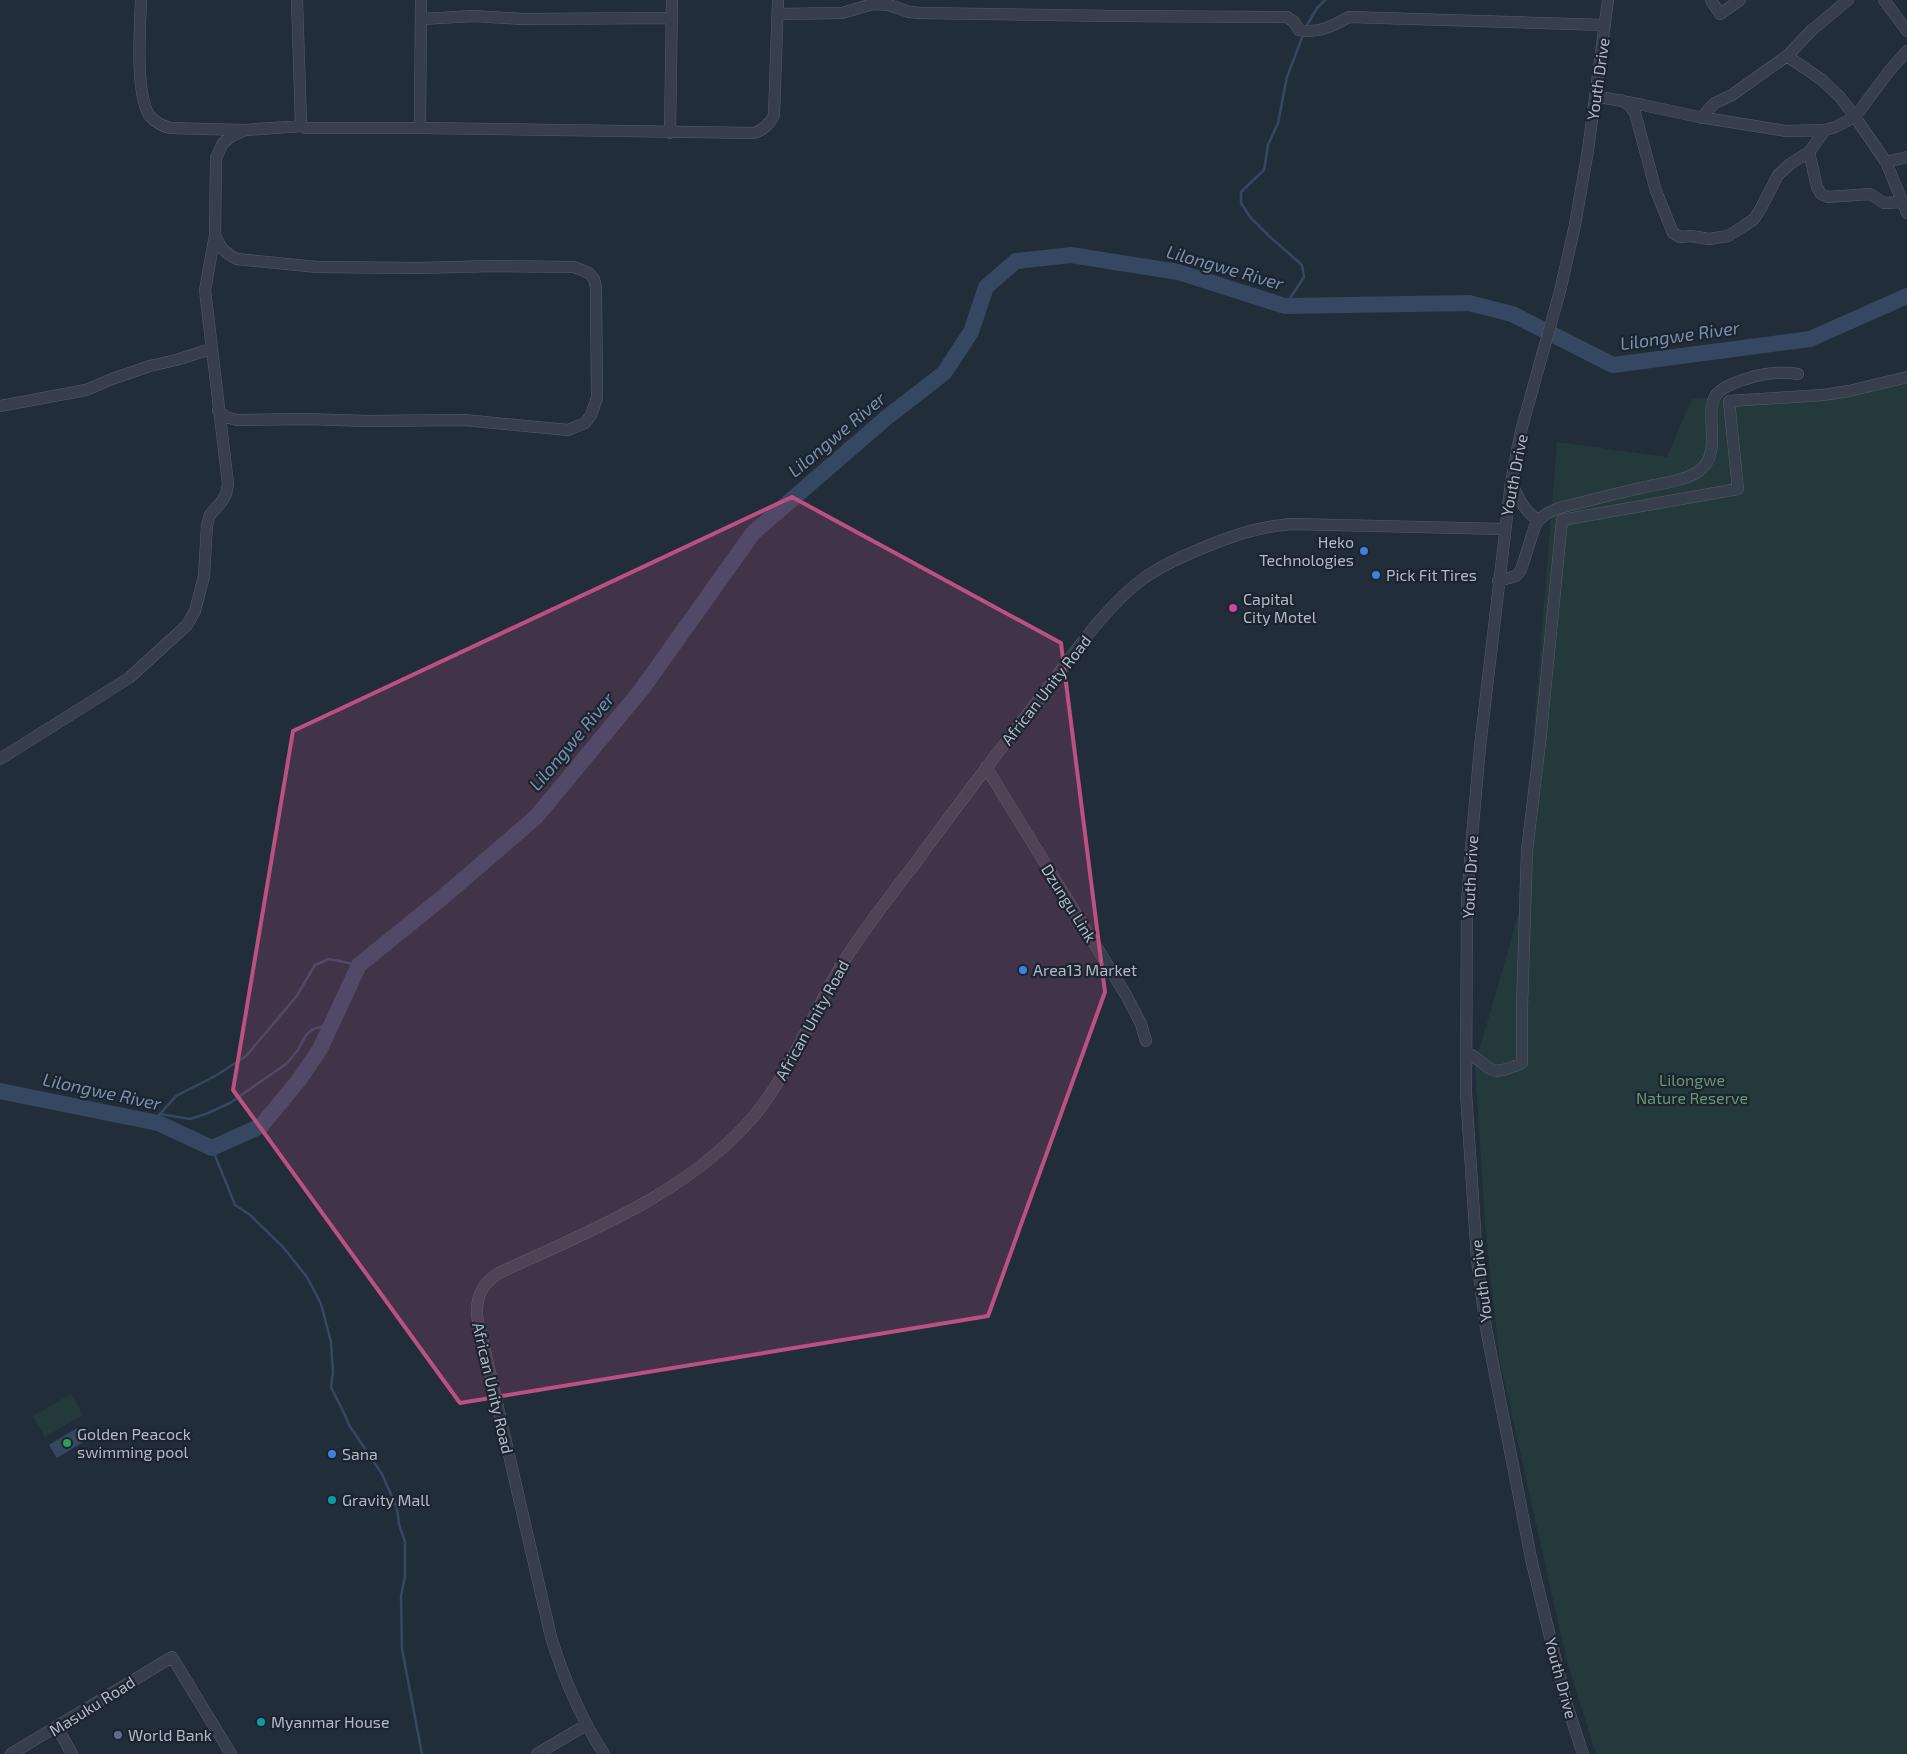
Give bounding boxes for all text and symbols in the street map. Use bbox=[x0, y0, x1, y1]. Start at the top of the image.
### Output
street label: Youth Drive bbox=[1582, 36, 1613, 121]
water label: Lilongwe River bbox=[1164, 240, 1287, 294]
water label: Lilongwe River bbox=[1619, 316, 1742, 354]
water label: Lilongwe River bbox=[783, 386, 890, 481]
street label: Youth Drive bbox=[1496, 432, 1531, 518]
place label: Heko Technologies bbox=[1259, 532, 1354, 569]
marker: Heko Technologies bbox=[1358, 545, 1370, 557]
place label: Pick Fit Tires bbox=[1386, 565, 1477, 584]
marker: Pick Fit Tires bbox=[1370, 569, 1382, 581]
place label: Capital City Motel bbox=[1243, 589, 1317, 626]
marker: Capital City Motel bbox=[1227, 602, 1239, 614]
street label: African Unity Road bbox=[997, 631, 1094, 748]
water label: Lilongwe River bbox=[524, 687, 619, 795]
street label: Youth Drive bbox=[1458, 835, 1481, 919]
street label: Dzungu Link bbox=[1038, 860, 1101, 945]
street label: African Unity Road bbox=[771, 956, 852, 1083]
place label: Area13 Market bbox=[1033, 960, 1137, 979]
marker: Area13 Market bbox=[1017, 964, 1029, 976]
water label: Lilongwe River bbox=[41, 1068, 164, 1115]
park label: Lilongwe Nature Reserve bbox=[1636, 1070, 1748, 1107]
street label: Youth Drive bbox=[1466, 1239, 1495, 1324]
street label: African Unity Road bbox=[469, 1320, 518, 1455]
place label: Golden Peacock swimming pool bbox=[77, 1424, 191, 1461]
marker: Golden Peacock swimming pool bbox=[61, 1437, 73, 1449]
place label: Sana bbox=[342, 1444, 378, 1463]
marker: Sana bbox=[326, 1448, 338, 1460]
place label: Gravity Mall bbox=[342, 1490, 430, 1509]
marker: Gravity Mall bbox=[326, 1494, 338, 1506]
street label: Youth Drive bbox=[1542, 1635, 1581, 1721]
street label: Masuku Road bbox=[45, 1672, 138, 1740]
place label: Myanmar House bbox=[271, 1712, 390, 1731]
marker: Myanmar House bbox=[255, 1716, 267, 1728]
place label: World Bank bbox=[128, 1725, 212, 1744]
marker: World Bank bbox=[112, 1729, 124, 1741]

